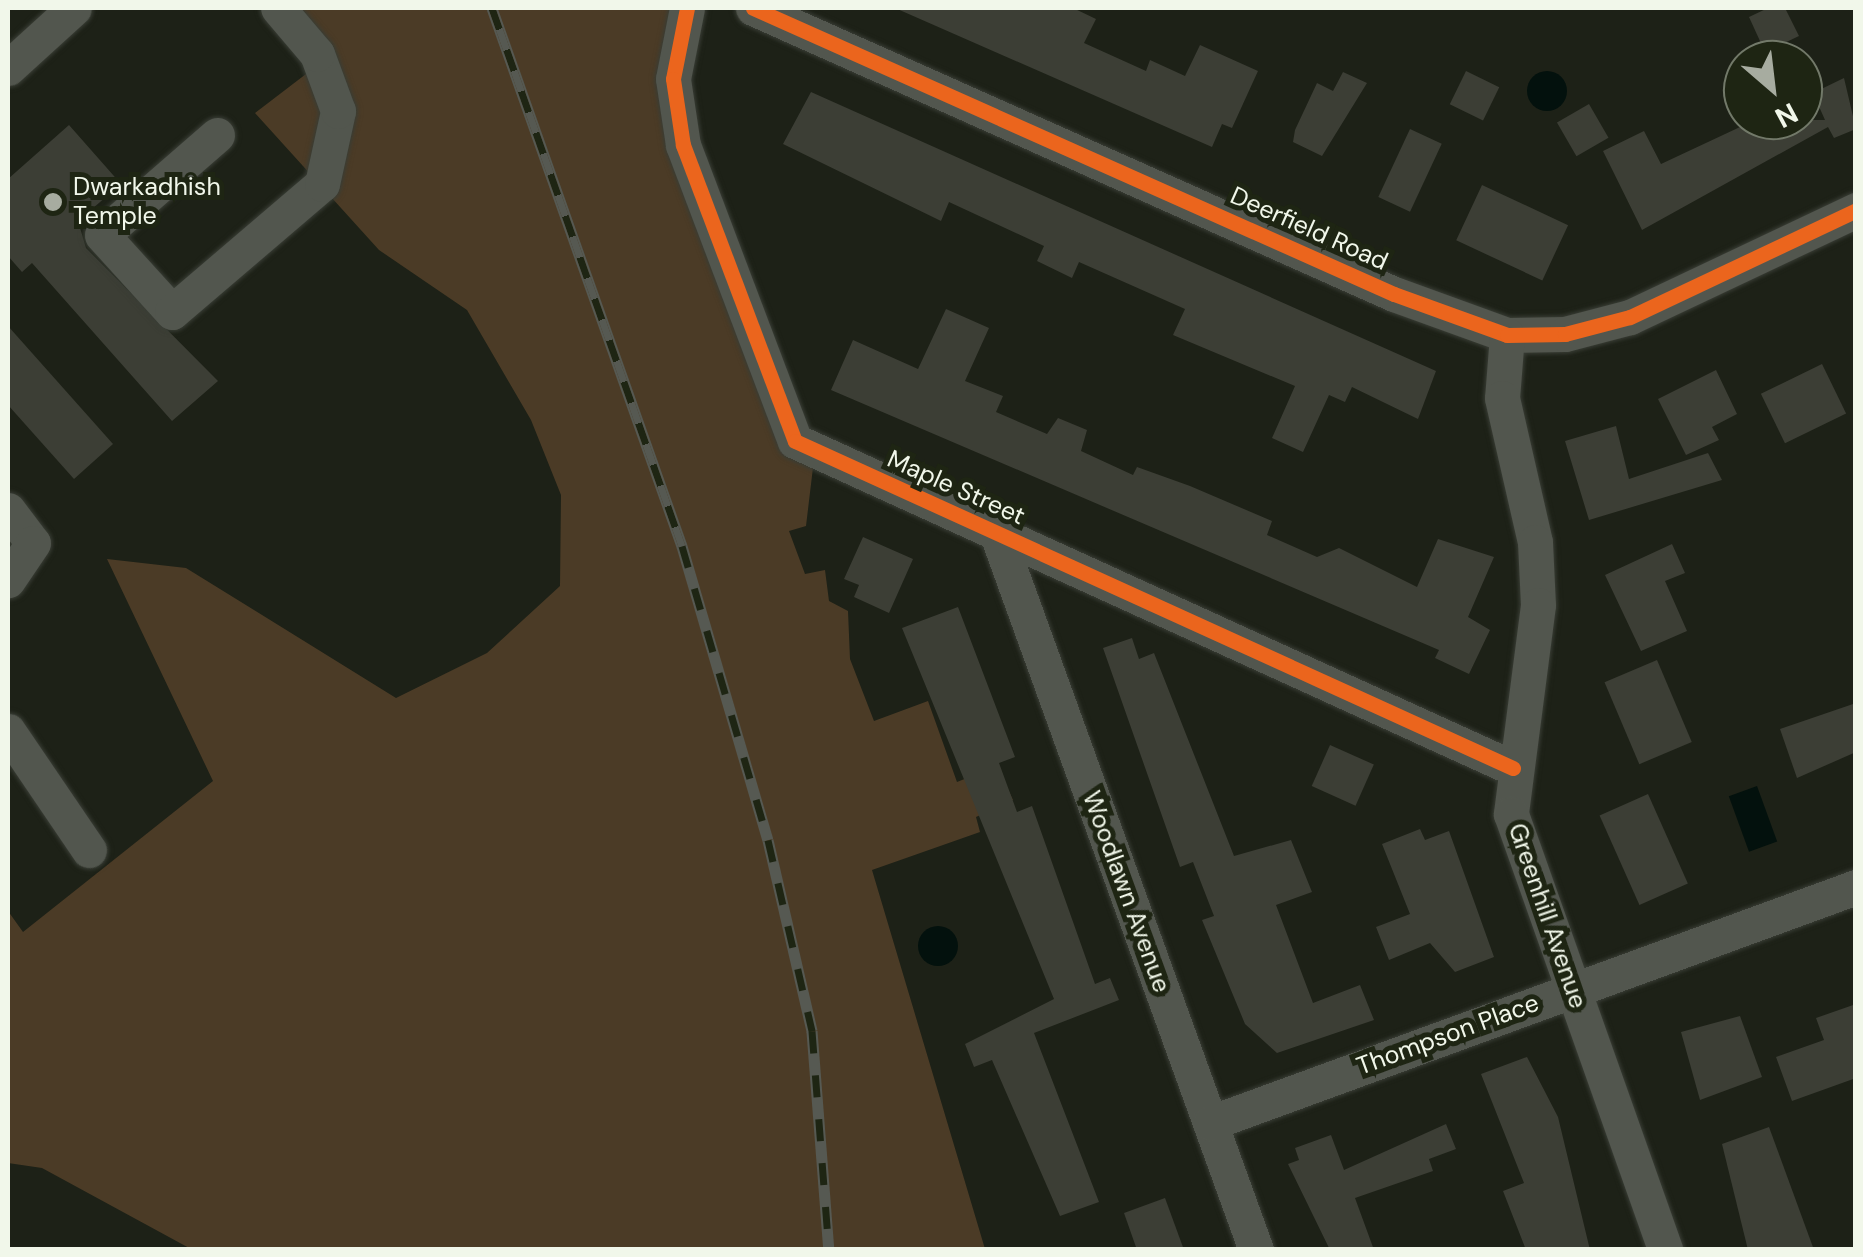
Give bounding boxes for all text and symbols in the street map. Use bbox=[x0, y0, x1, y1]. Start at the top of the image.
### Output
north arrow bbox=[1723, 40, 1823, 140]
text: N bbox=[1769, 94, 1804, 136]
place label: Dwarkadhish Temple bbox=[73, 173, 221, 232]
street label: Deerfield Road bbox=[1226, 181, 1392, 277]
marker: Dwarkadhish Temple bbox=[42, 191, 64, 213]
street label: Maple Street bbox=[883, 444, 1029, 532]
street label: Woodlawn Avenue bbox=[1076, 787, 1176, 997]
street label: Greenhill Avenue bbox=[1501, 820, 1593, 1012]
street label: Thompson Place bbox=[1353, 988, 1543, 1082]

